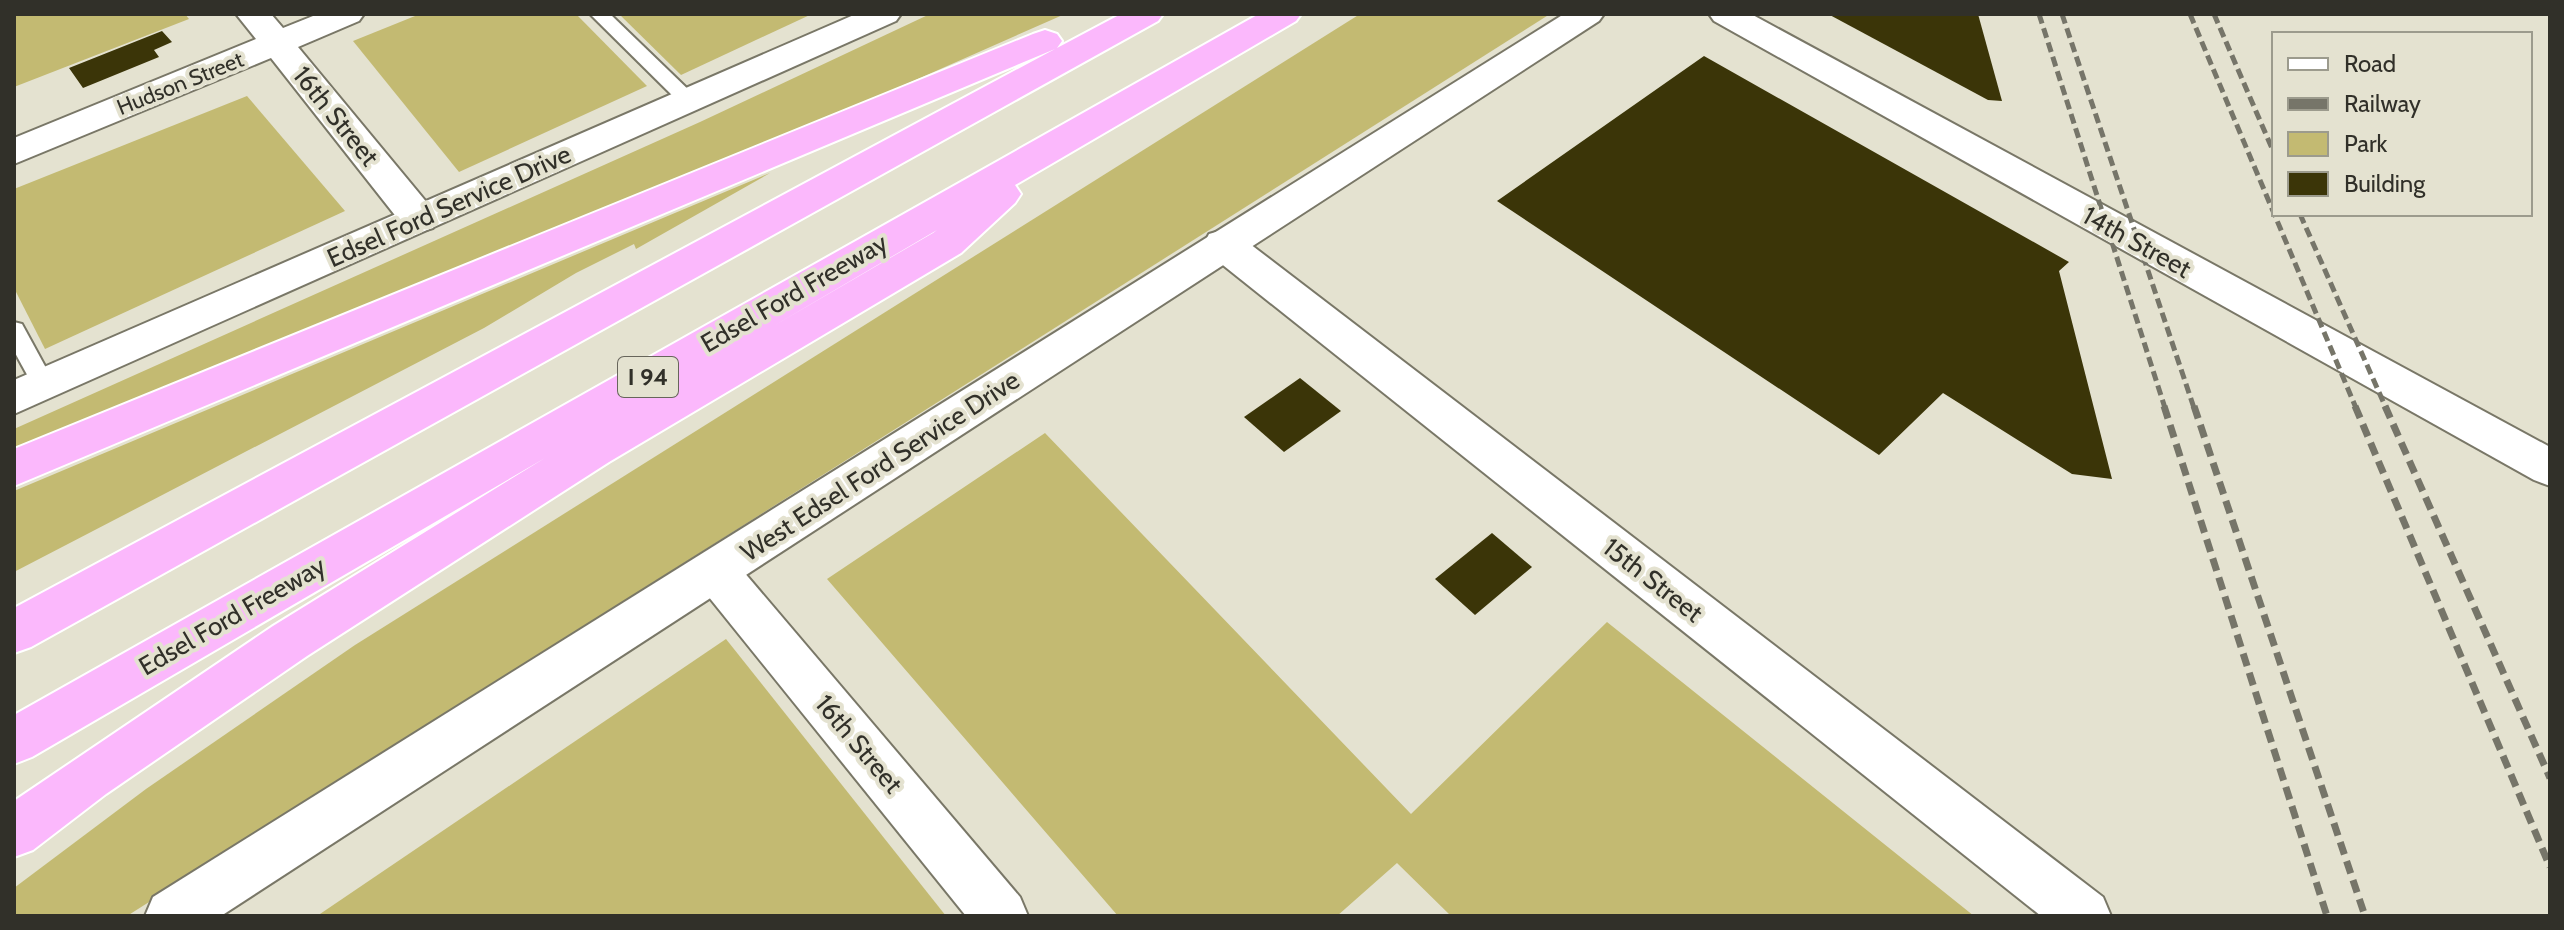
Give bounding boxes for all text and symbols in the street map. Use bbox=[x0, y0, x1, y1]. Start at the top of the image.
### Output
legend bbox=[2272, 32, 2532, 216]
street label: Hudson Street bbox=[113, 46, 248, 121]
text: Road bbox=[2344, 49, 2396, 78]
street label: 16th Street bbox=[286, 60, 386, 172]
text: Railway bbox=[2344, 89, 2421, 118]
text: Park bbox=[2344, 129, 2387, 158]
street label: Edsel Ford Service Drive bbox=[322, 138, 576, 274]
text: Building bbox=[2344, 169, 2426, 198]
street label: 14th Street bbox=[2077, 199, 2197, 285]
street label: Edsel Ford Freeway bbox=[695, 227, 893, 359]
road number: I 94 bbox=[618, 357, 678, 397]
street label: West Edsel Ford Service Drive bbox=[735, 364, 1025, 568]
street label: 15th Street bbox=[1597, 531, 1710, 629]
street label: Edsel Ford Freeway bbox=[133, 550, 331, 682]
street label: 16th Street bbox=[809, 688, 910, 800]

